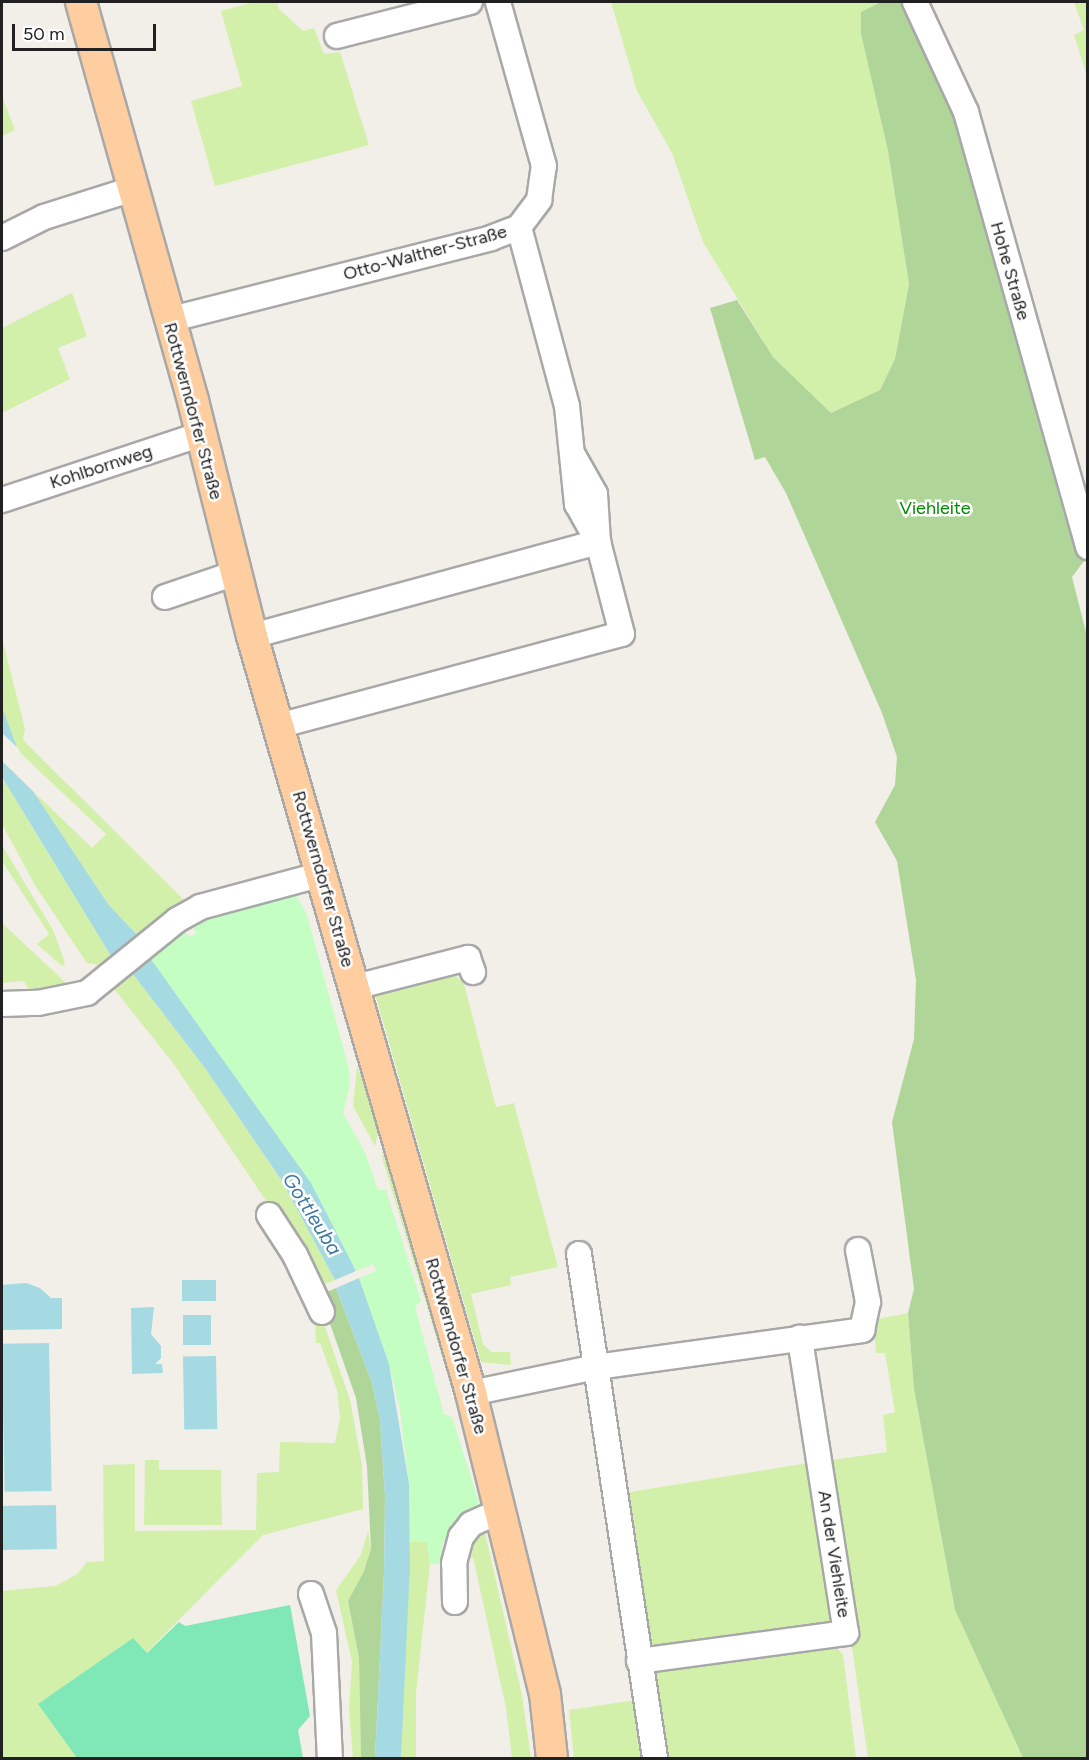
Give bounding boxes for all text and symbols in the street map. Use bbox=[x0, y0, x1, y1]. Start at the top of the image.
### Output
scale bar bbox=[15, 12, 159, 50]
text: 50 m bbox=[23, 23, 65, 45]
street label: Hohe Straße bbox=[986, 219, 1034, 323]
street label: Otto-Walther-Straße bbox=[341, 221, 509, 285]
street label: Rottwerndorfer Straße bbox=[159, 320, 227, 502]
street label: Kohlbornweg bbox=[47, 440, 155, 494]
park label: Viehleite bbox=[899, 497, 971, 519]
street label: Rottwerndorfer Straße bbox=[287, 788, 359, 970]
water label: Gottleuba bbox=[277, 1168, 347, 1260]
street label: Rottwerndorfer Straße bbox=[420, 1255, 492, 1437]
street label: An der Viehleite bbox=[813, 1489, 855, 1619]

